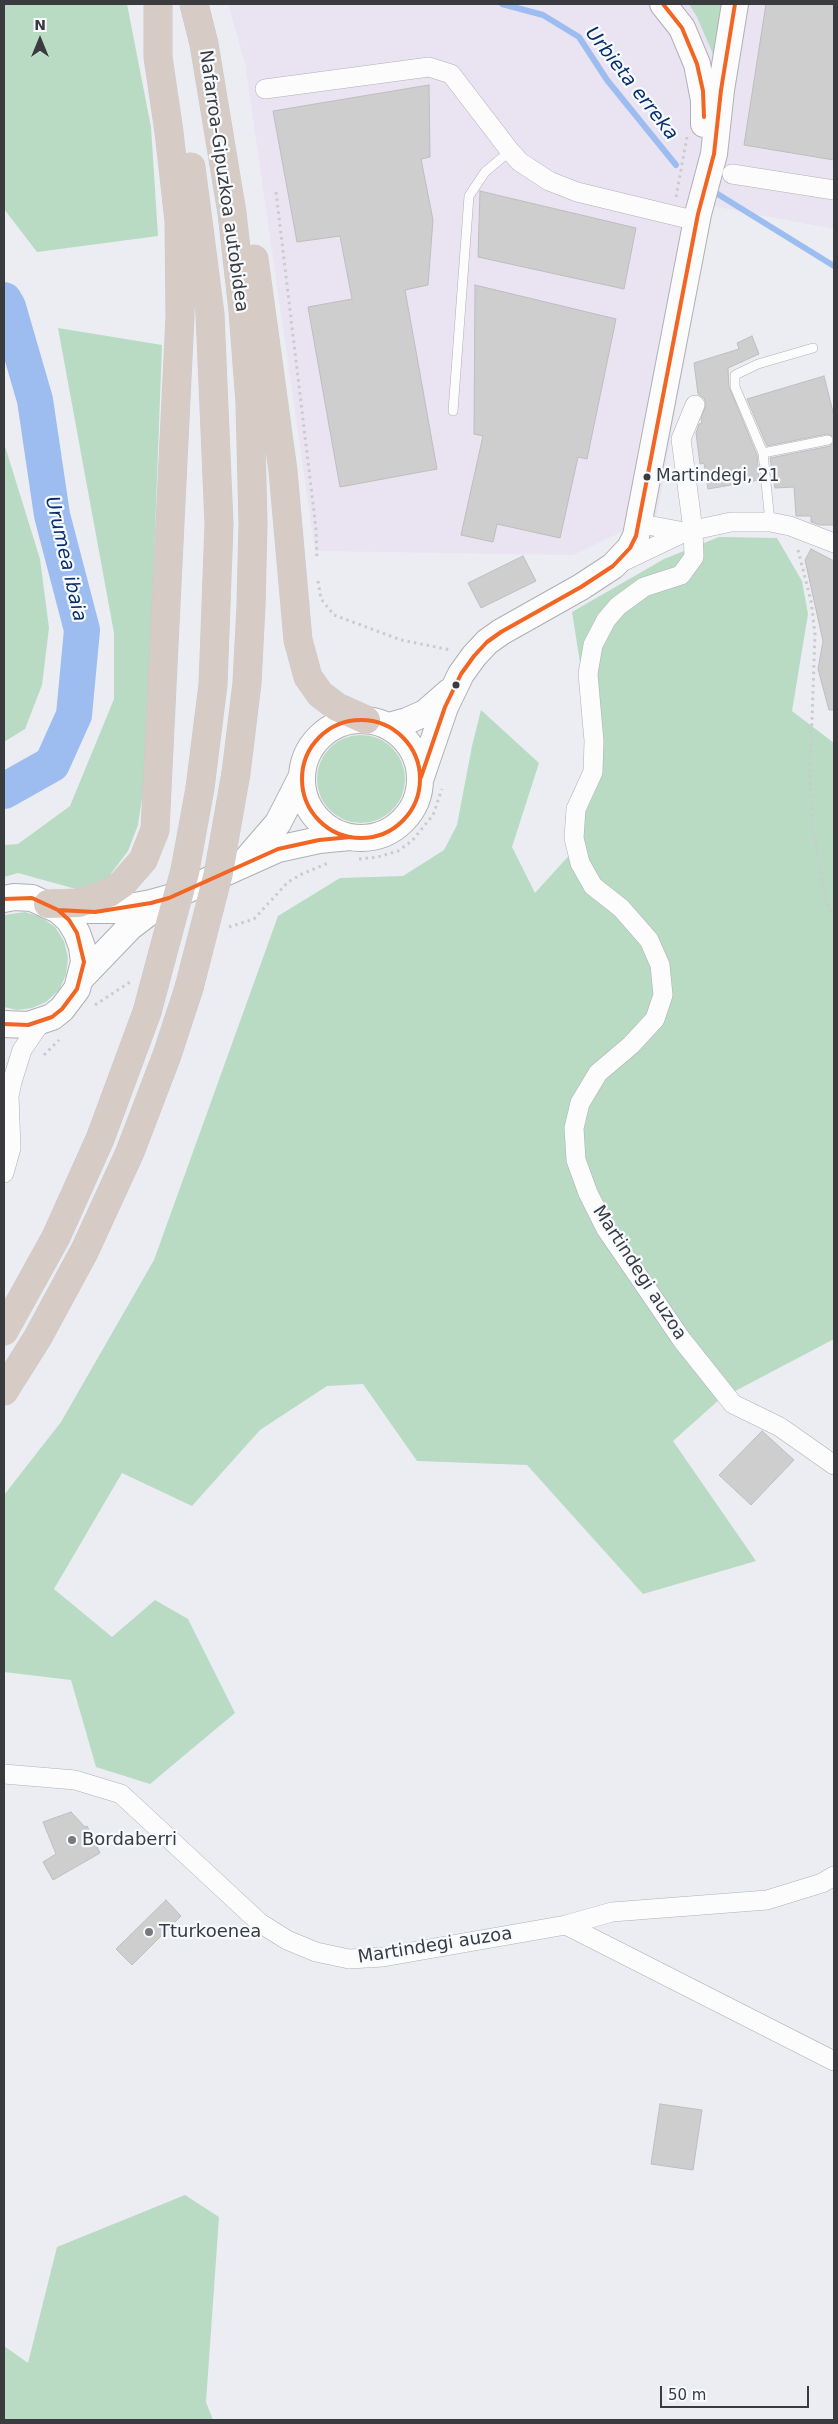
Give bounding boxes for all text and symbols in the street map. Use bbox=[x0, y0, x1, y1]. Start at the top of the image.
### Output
north arrow bbox=[15, 15, 65, 65]
text: N bbox=[34, 17, 46, 33]
water label: Urbieta erreka bbox=[580, 23, 682, 145]
street label: Nafarroa-Gipuzkoa autobidea bbox=[194, 49, 252, 313]
place label: Martindegi, 21 bbox=[656, 467, 779, 487]
marker: Martindegi, 21 bbox=[642, 472, 652, 482]
water label: Urumea ibaia bbox=[40, 494, 90, 624]
unlabelled marker bbox=[451, 680, 461, 690]
street label: Martindegi auzoa bbox=[587, 1202, 691, 1344]
place label: Bordaberri bbox=[82, 1829, 177, 1851]
marker: Bordaberri bbox=[66, 1834, 78, 1846]
place label: Tturkoenea bbox=[159, 1921, 261, 1943]
street label: Martindegi auzoa bbox=[356, 1923, 514, 1969]
marker: Tturkoenea bbox=[143, 1926, 155, 1938]
scale bar bbox=[663, 2376, 812, 2408]
text: 50 m bbox=[668, 2386, 706, 2404]

